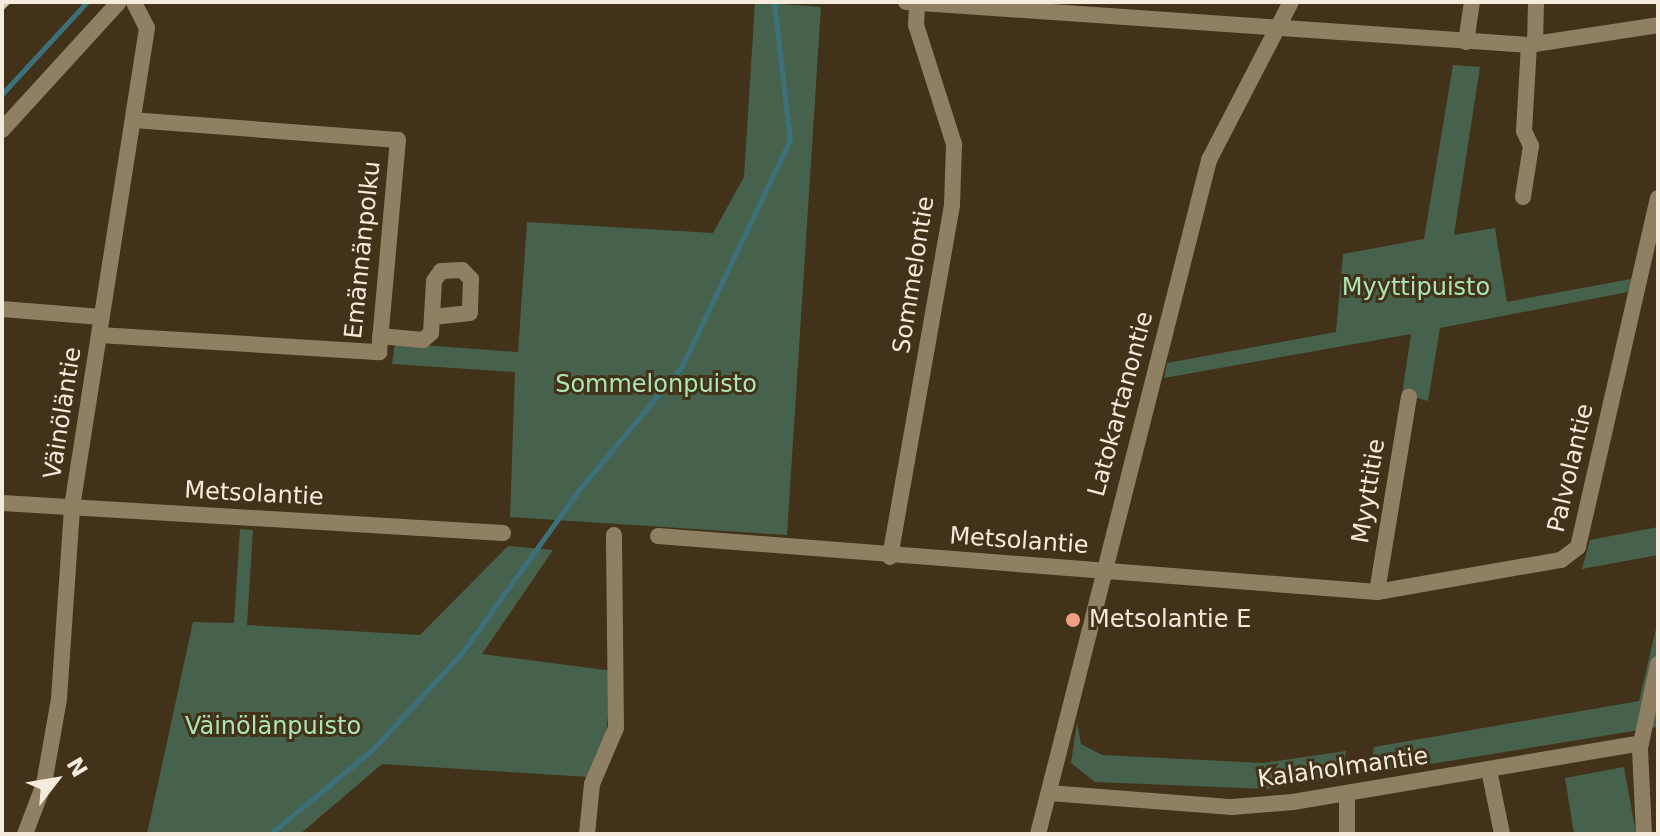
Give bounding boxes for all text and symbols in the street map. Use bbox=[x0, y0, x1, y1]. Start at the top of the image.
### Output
street label: Emännänpolku bbox=[339, 160, 387, 340]
street label: Sommelontie bbox=[887, 194, 941, 356]
park label: Myyttipuisto bbox=[1342, 274, 1490, 302]
street label: Latokartanontie bbox=[1082, 308, 1160, 500]
street label: Väinöläntie bbox=[38, 345, 88, 481]
park label: Sommelonpuisto bbox=[555, 371, 757, 399]
street label: Palvolantie bbox=[1542, 401, 1600, 535]
street label: Myyttitie bbox=[1347, 437, 1391, 545]
street label: Metsolantie bbox=[184, 476, 324, 512]
street label: Metsolantie bbox=[948, 522, 1090, 560]
place label: Metsolantie E bbox=[1089, 606, 1251, 634]
marker: Metsolantie E bbox=[1064, 611, 1082, 629]
park label: Väinölänpuisto bbox=[185, 713, 361, 741]
north arrow bbox=[16, 740, 96, 820]
street label: Kalaholmantie bbox=[1256, 742, 1430, 794]
text: N bbox=[62, 753, 92, 782]

